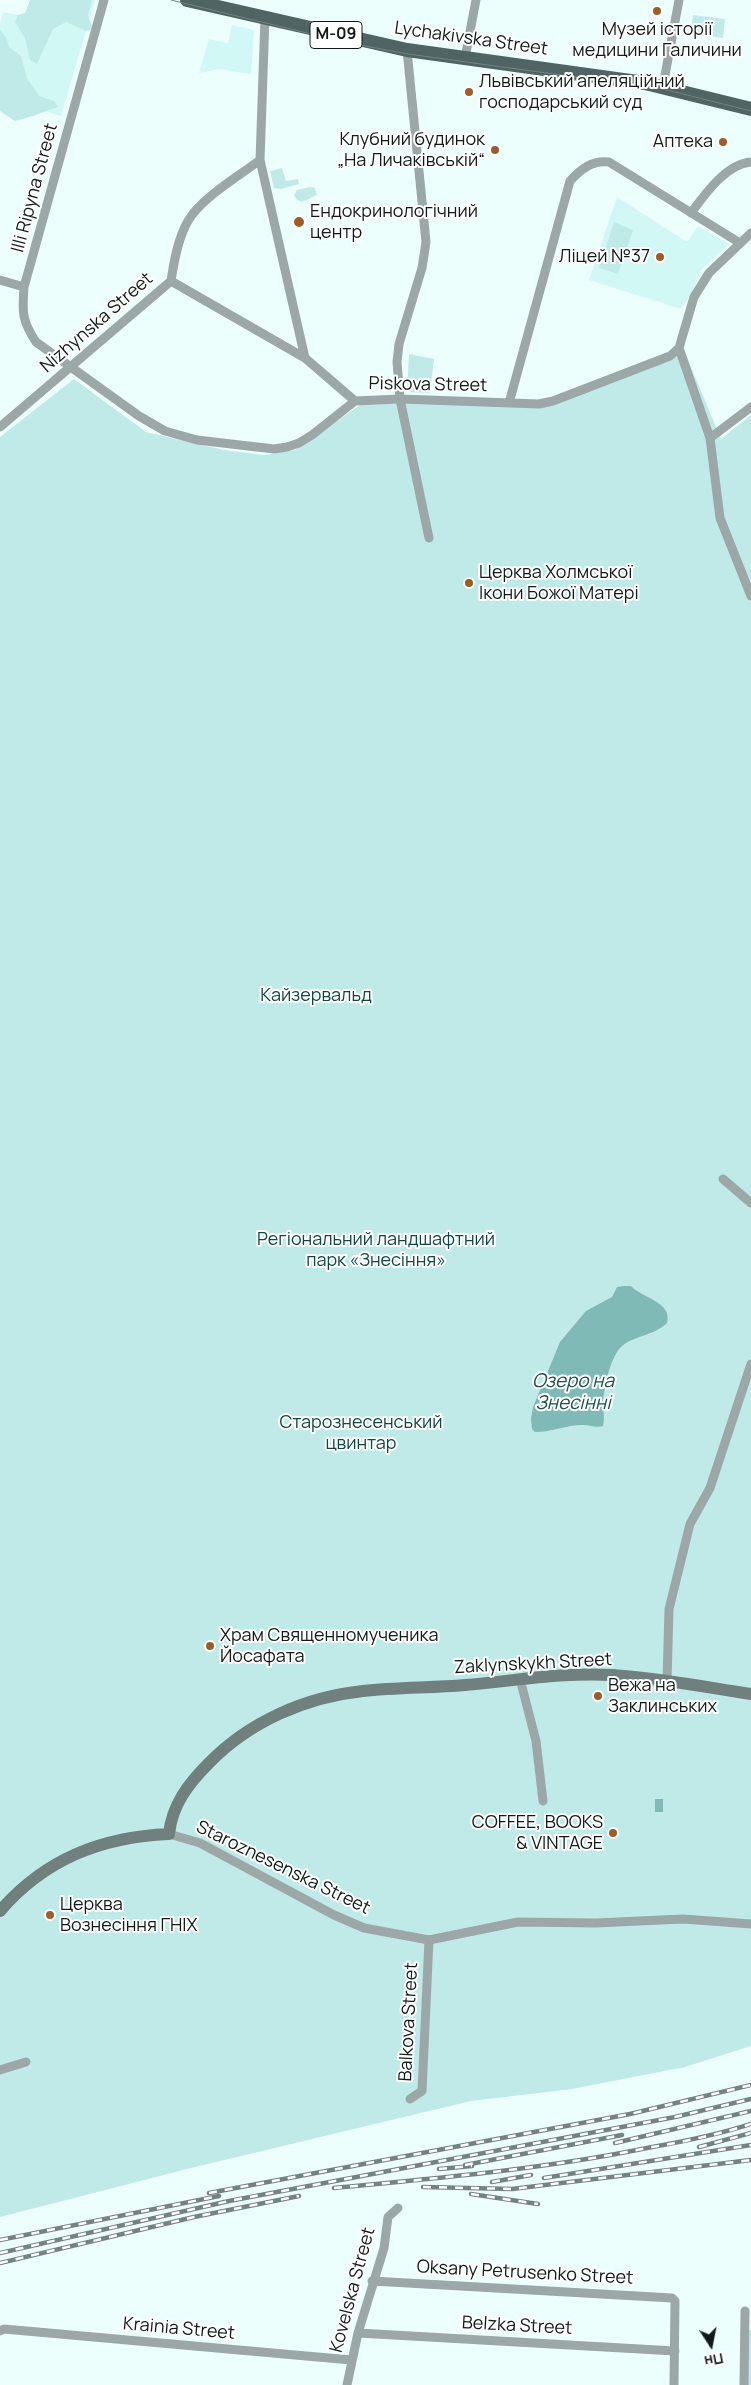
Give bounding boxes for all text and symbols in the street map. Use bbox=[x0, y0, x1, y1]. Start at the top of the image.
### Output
marker: Музей історії медицини Галичини bbox=[651, 5, 663, 17]
street label: Lychakivska Street bbox=[393, 18, 549, 60]
place label: Музей історії медицини Галичини bbox=[572, 19, 742, 62]
road number: М-09 bbox=[310, 22, 362, 48]
place label: Львівський апеляційний господарський суд bbox=[479, 71, 685, 114]
marker: Львівський апеляційний господарський суд bbox=[463, 86, 475, 98]
street label: Illi Ripyna Street bbox=[7, 121, 63, 255]
place label: Клубний будинок „На Личаківській“ bbox=[337, 129, 485, 172]
place label: Аптека bbox=[653, 131, 713, 153]
marker: Аптека bbox=[717, 136, 729, 148]
marker: Клубний будинок „На Личаківській“ bbox=[489, 144, 501, 156]
place label: Ендокринологічний центр bbox=[310, 201, 478, 243]
marker: Ендокринологічний центр bbox=[292, 215, 306, 229]
place label: Ліцей №37 bbox=[559, 246, 650, 268]
marker: Ліцей №37 bbox=[654, 251, 666, 263]
street label: Nizhynska Street bbox=[36, 268, 158, 378]
street label: Piskova Street bbox=[369, 373, 487, 397]
place label: Церква Холмської Ікони Божої Матері bbox=[479, 562, 639, 604]
marker: Церква Холмської Ікони Божої Матері bbox=[463, 577, 475, 589]
park label: Кайзервальд bbox=[260, 985, 372, 1007]
park label: Регіональний ландшафтний парк «Знесіння» bbox=[257, 1229, 495, 1272]
water label: Озеро на Знесінні bbox=[532, 1371, 614, 1415]
park label: Старознесенський цвинтар bbox=[279, 1412, 443, 1455]
place label: Храм Священномученика Йосафата bbox=[220, 1625, 438, 1668]
marker: Храм Священномученика Йосафата bbox=[204, 1640, 216, 1652]
street label: Zaklynskykh Street bbox=[453, 1649, 613, 1679]
place label: Вежа на Заклинських bbox=[608, 1675, 717, 1718]
marker: Вежа на Заклинських bbox=[592, 1690, 604, 1702]
place label: COFFEE, BOOKS & VINTAGE bbox=[472, 1812, 603, 1855]
street label: Staroznesenska Street bbox=[193, 1816, 373, 1920]
marker: COFFEE, BOOKS & VINTAGE bbox=[607, 1827, 619, 1839]
place label: Церква Вознесіння ГНІХ bbox=[60, 1894, 197, 1936]
marker: Церква Вознесіння ГНІХ bbox=[44, 1909, 56, 1921]
street label: Balkova Street bbox=[395, 1962, 423, 2082]
street label: Kovelska Street bbox=[326, 2225, 380, 2355]
street label: Oksany Petrusenko Street bbox=[416, 2257, 634, 2289]
street label: Belzka Street bbox=[461, 2312, 573, 2340]
street label: Krainia Street bbox=[122, 2313, 236, 2345]
north arrow bbox=[686, 2320, 736, 2370]
text: Пн bbox=[703, 2349, 725, 2371]

